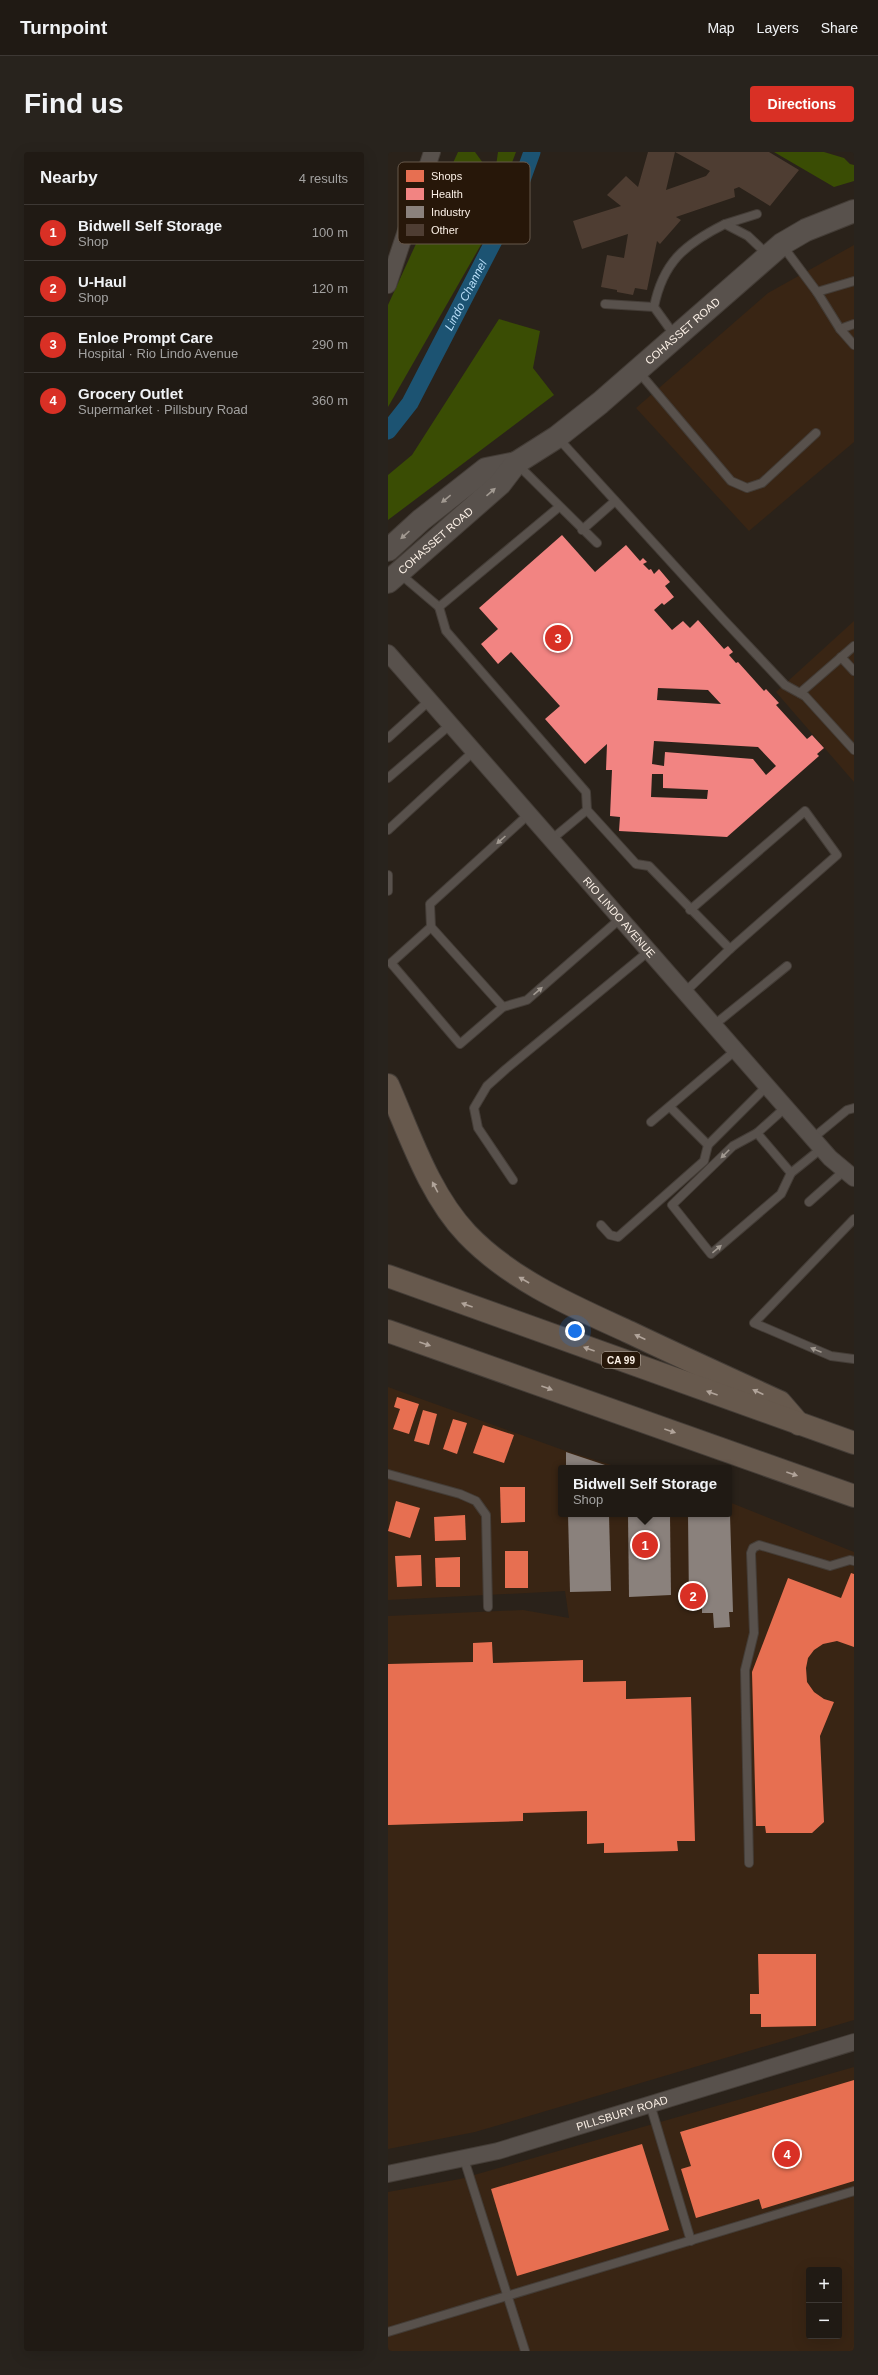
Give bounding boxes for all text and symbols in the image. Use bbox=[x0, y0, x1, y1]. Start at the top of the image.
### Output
text: Turnpoint bbox=[20, 17, 107, 38]
text: Map bbox=[707, 20, 735, 36]
text: Layers bbox=[757, 20, 799, 36]
text: Share bbox=[821, 20, 858, 36]
button: Directions bbox=[750, 86, 854, 122]
text: Find us bbox=[24, 88, 124, 119]
legend bbox=[398, 162, 530, 244]
text: Nearby bbox=[40, 168, 98, 187]
text: Shops bbox=[431, 170, 463, 182]
text: 4 results bbox=[299, 171, 348, 186]
text: Health bbox=[431, 188, 463, 200]
text: Industry bbox=[431, 206, 471, 218]
text: Bidwell Self Storage bbox=[78, 217, 222, 234]
text: Other bbox=[431, 224, 459, 236]
text: 1 bbox=[49, 225, 57, 240]
text: 100 m bbox=[312, 225, 348, 240]
text: Shop bbox=[78, 234, 108, 249]
water label: Lindo Channel bbox=[442, 257, 490, 333]
text: U-Haul bbox=[78, 273, 126, 290]
text: 2 bbox=[49, 281, 57, 296]
text: 120 m bbox=[312, 281, 348, 296]
text: Shop bbox=[78, 290, 108, 305]
street label: COHASSET ROAD bbox=[643, 295, 722, 367]
text: Enloe Prompt Care bbox=[78, 329, 213, 346]
text: 3 bbox=[49, 337, 57, 352]
text: 290 m bbox=[312, 337, 348, 352]
text: Hospital · Rio Lindo Avenue bbox=[78, 346, 238, 361]
text: Grocery Outlet bbox=[78, 385, 183, 402]
text: 4 bbox=[49, 393, 57, 408]
text: 360 m bbox=[312, 393, 348, 408]
text: Supermarket · Pillsbury Road bbox=[78, 402, 248, 417]
one-way arrow bbox=[486, 487, 496, 497]
one-way arrow bbox=[441, 495, 452, 504]
street label: COHASSET ROAD bbox=[396, 505, 475, 576]
one-way arrow bbox=[400, 530, 410, 539]
pin: 3 bbox=[545, 623, 571, 653]
one-way arrow bbox=[496, 835, 505, 844]
street label: RIO LINDO AVENUE bbox=[581, 874, 658, 960]
one-way arrow bbox=[532, 987, 543, 996]
one-way arrow bbox=[720, 1149, 730, 1159]
one-way arrow bbox=[432, 1181, 438, 1193]
one-way arrow bbox=[712, 1244, 723, 1253]
one-way arrow bbox=[518, 1276, 529, 1283]
one-way arrow bbox=[461, 1302, 473, 1308]
your location bbox=[565, 1321, 585, 1341]
one-way arrow bbox=[634, 1334, 646, 1340]
one-way arrow bbox=[419, 1341, 431, 1347]
one-way arrow bbox=[583, 1346, 595, 1352]
one-way arrow bbox=[810, 1346, 822, 1352]
road number: CA 99 bbox=[602, 1352, 640, 1368]
one-way arrow bbox=[542, 1385, 554, 1391]
one-way arrow bbox=[705, 1389, 717, 1395]
one-way arrow bbox=[752, 1389, 763, 1395]
one-way arrow bbox=[664, 1429, 676, 1435]
popup bbox=[558, 1465, 732, 1517]
one-way arrow bbox=[787, 1472, 799, 1478]
text: Bidwell Self Storage bbox=[573, 1475, 717, 1492]
text: Shop bbox=[573, 1492, 603, 1507]
pin: 1 bbox=[632, 1530, 658, 1560]
pin: 2 bbox=[680, 1581, 706, 1611]
street label: PILLSBURY ROAD bbox=[575, 2093, 669, 2133]
pin: 4 bbox=[774, 2139, 800, 2169]
map controls bbox=[806, 2267, 842, 2339]
button: + bbox=[806, 2267, 842, 2303]
button: − bbox=[806, 2303, 842, 2339]

